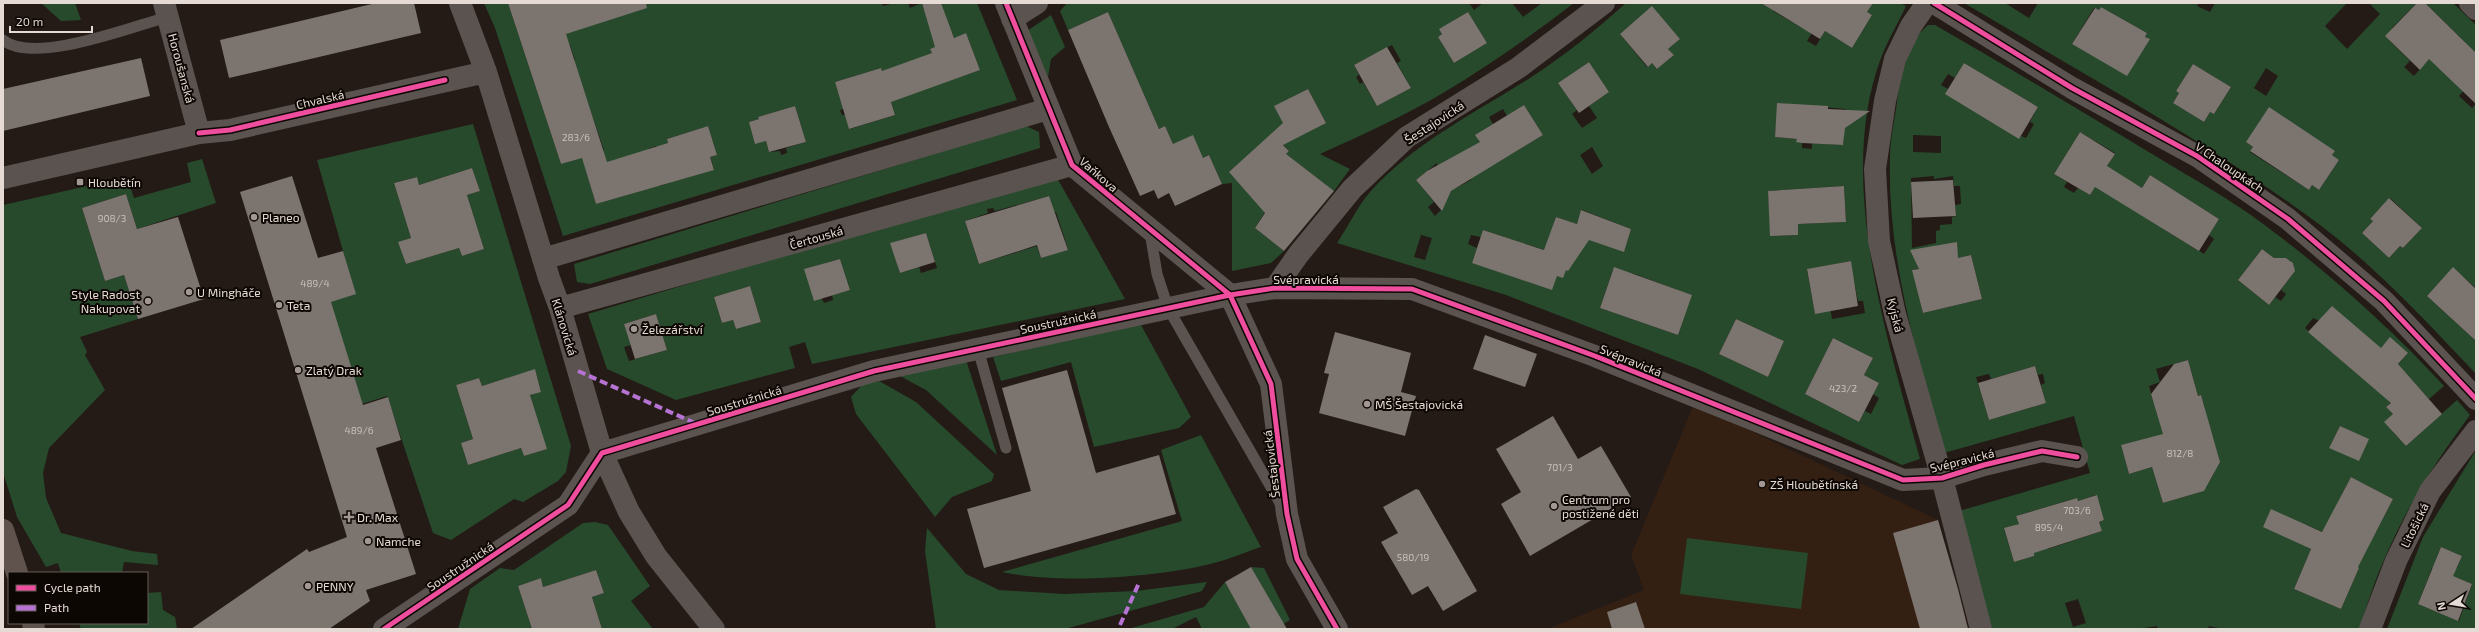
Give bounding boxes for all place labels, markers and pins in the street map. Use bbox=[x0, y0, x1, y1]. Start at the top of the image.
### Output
place label: Hloubětín bbox=[88, 175, 141, 189]
marker: Hloubětín bbox=[75, 177, 85, 187]
place label: Planeo bbox=[262, 210, 300, 224]
marker: Planeo bbox=[249, 212, 259, 222]
place label: U Mingháče bbox=[197, 285, 261, 299]
place label: Style Radost Nakupovat bbox=[71, 287, 140, 315]
marker: U Mingháče bbox=[184, 287, 194, 297]
marker: Style Radost Nakupovat bbox=[143, 296, 153, 306]
place label: Teta bbox=[287, 298, 310, 312]
marker: Teta bbox=[274, 300, 284, 310]
place label: Železářství bbox=[642, 322, 704, 336]
marker: Železářství bbox=[629, 324, 639, 334]
place label: Zlatý Drak bbox=[306, 363, 362, 377]
marker: Zlatý Drak bbox=[293, 365, 303, 375]
place label: MŠ Šestajovická bbox=[1375, 397, 1463, 412]
marker: MŠ Šestajovická bbox=[1362, 399, 1372, 409]
place label: ZŠ Hloubětínská bbox=[1770, 477, 1858, 491]
marker: ZŠ Hloubětínská bbox=[1757, 479, 1767, 489]
place label: Centrum pro postižené děti bbox=[1562, 492, 1639, 520]
marker: Centrum pro postižené děti bbox=[1549, 501, 1559, 511]
place label: Dr. Max bbox=[357, 510, 399, 524]
marker: Dr. Max bbox=[344, 512, 354, 522]
place label: Namche bbox=[376, 534, 421, 548]
marker: Namche bbox=[363, 536, 373, 546]
place label: PENNY bbox=[316, 579, 354, 593]
marker: PENNY bbox=[303, 581, 313, 591]

